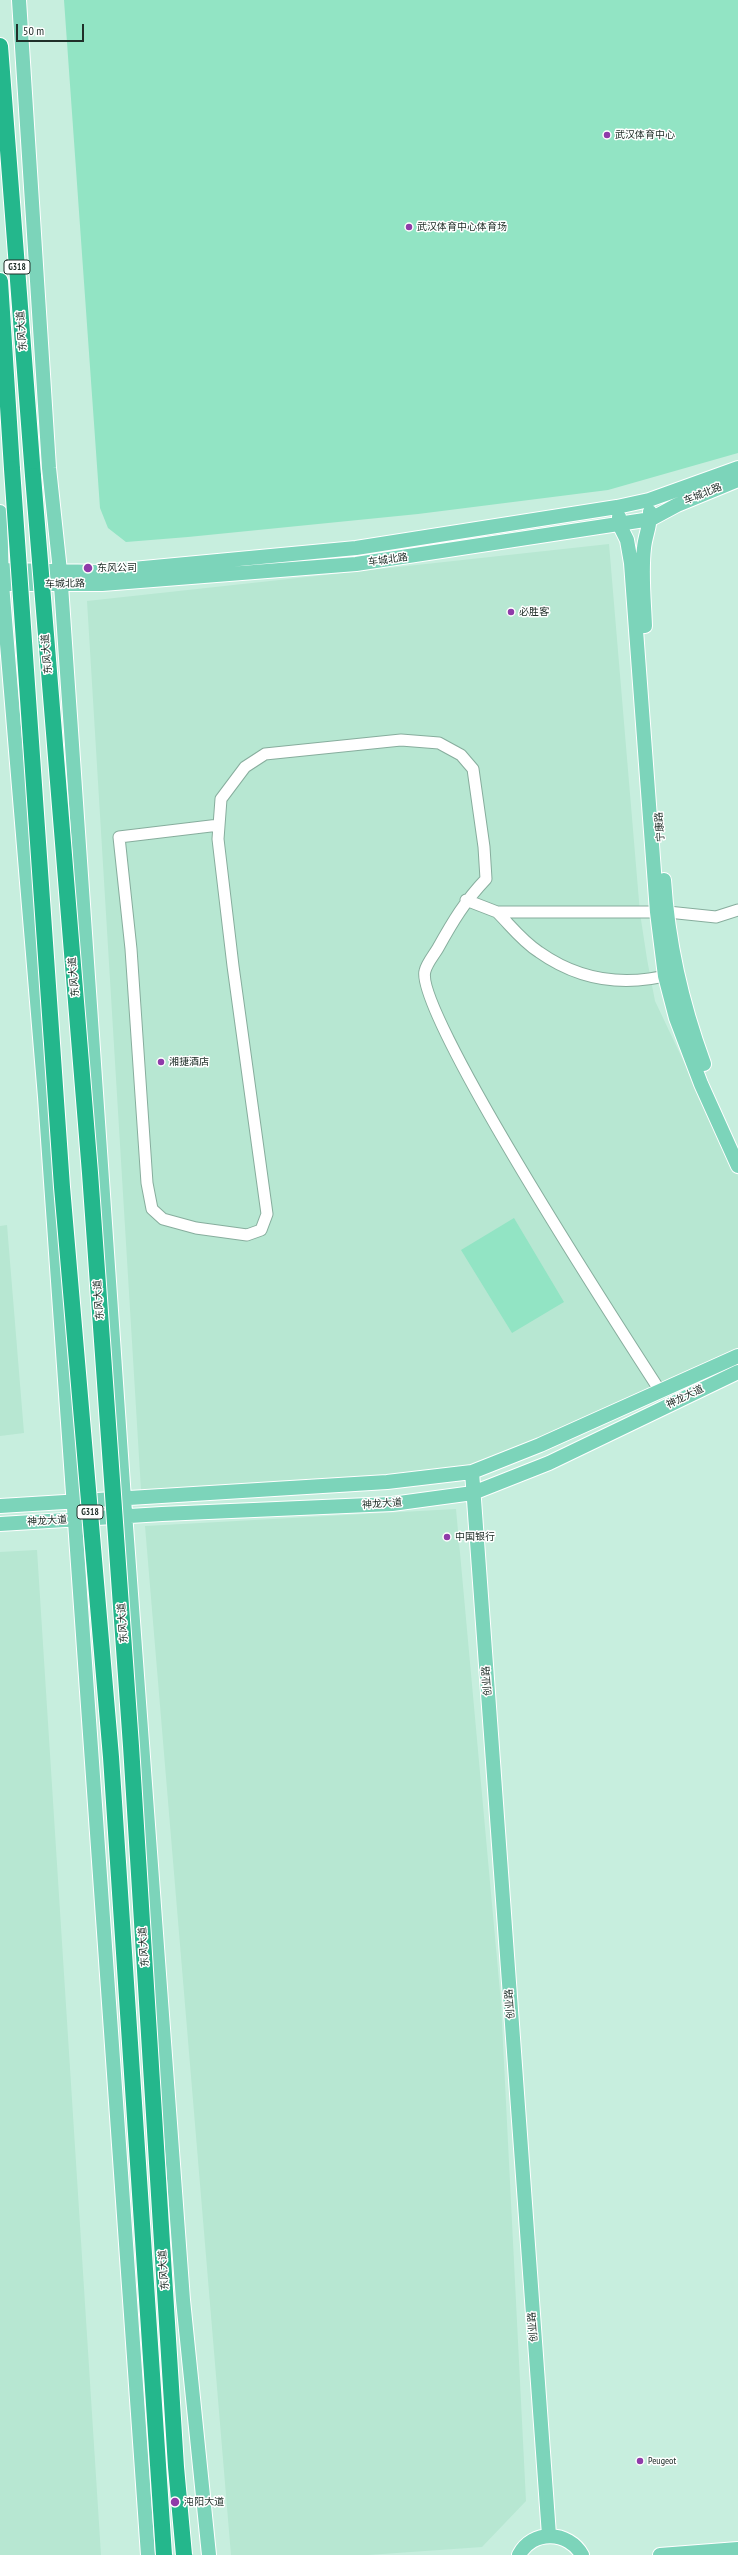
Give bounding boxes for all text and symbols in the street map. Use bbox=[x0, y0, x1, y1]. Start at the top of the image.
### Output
scale bar bbox=[18, 16, 86, 42]
text: 50 m bbox=[23, 23, 44, 38]
place label: 武汉体育中心 bbox=[615, 129, 675, 141]
marker: 武汉体育中心 bbox=[602, 130, 612, 140]
place label: 武汉体育中心体育场 bbox=[417, 221, 507, 233]
marker: 武汉体育中心体育场 bbox=[404, 222, 414, 232]
road number: G318 bbox=[4, 260, 30, 274]
street label: 东风大道 bbox=[15, 311, 29, 351]
street label: 车城北路 bbox=[682, 481, 724, 507]
street label: 车城北路 bbox=[367, 551, 409, 569]
marker: 东风公司 bbox=[82, 562, 94, 574]
place label: 东风公司 bbox=[97, 562, 137, 574]
street label: 车城北路 bbox=[45, 578, 85, 590]
place label: 必胜客 bbox=[519, 606, 549, 618]
marker: 必胜客 bbox=[506, 607, 516, 617]
street label: 东风大道 bbox=[39, 634, 55, 674]
street label: 宁康路 bbox=[653, 812, 667, 842]
street label: 东风大道 bbox=[66, 957, 82, 997]
place label: 湘捷酒店 bbox=[169, 1056, 209, 1068]
marker: 湘捷酒店 bbox=[156, 1057, 166, 1067]
street label: 东风大道 bbox=[92, 1280, 106, 1320]
street label: 神龙大道 bbox=[664, 1383, 706, 1411]
street label: 神龙大道 bbox=[362, 1497, 402, 1511]
road number: G318 bbox=[77, 1505, 103, 1519]
street label: 神龙大道 bbox=[27, 1514, 67, 1528]
place label: 中国银行 bbox=[455, 1531, 495, 1543]
marker: 中国银行 bbox=[442, 1532, 452, 1542]
street label: 东风大道 bbox=[116, 1603, 130, 1643]
street label: 创业路 bbox=[480, 1666, 494, 1696]
street label: 东风大道 bbox=[137, 1927, 151, 1967]
street label: 创业路 bbox=[503, 1989, 517, 2019]
street label: 东风大道 bbox=[157, 2250, 171, 2290]
street label: 创业路 bbox=[526, 2312, 540, 2342]
place label: Peugeot bbox=[648, 2455, 676, 2467]
marker: Peugeot bbox=[635, 2456, 645, 2466]
marker: 沌阳大道 bbox=[169, 2496, 181, 2508]
place label: 沌阳大道 bbox=[184, 2496, 224, 2508]

